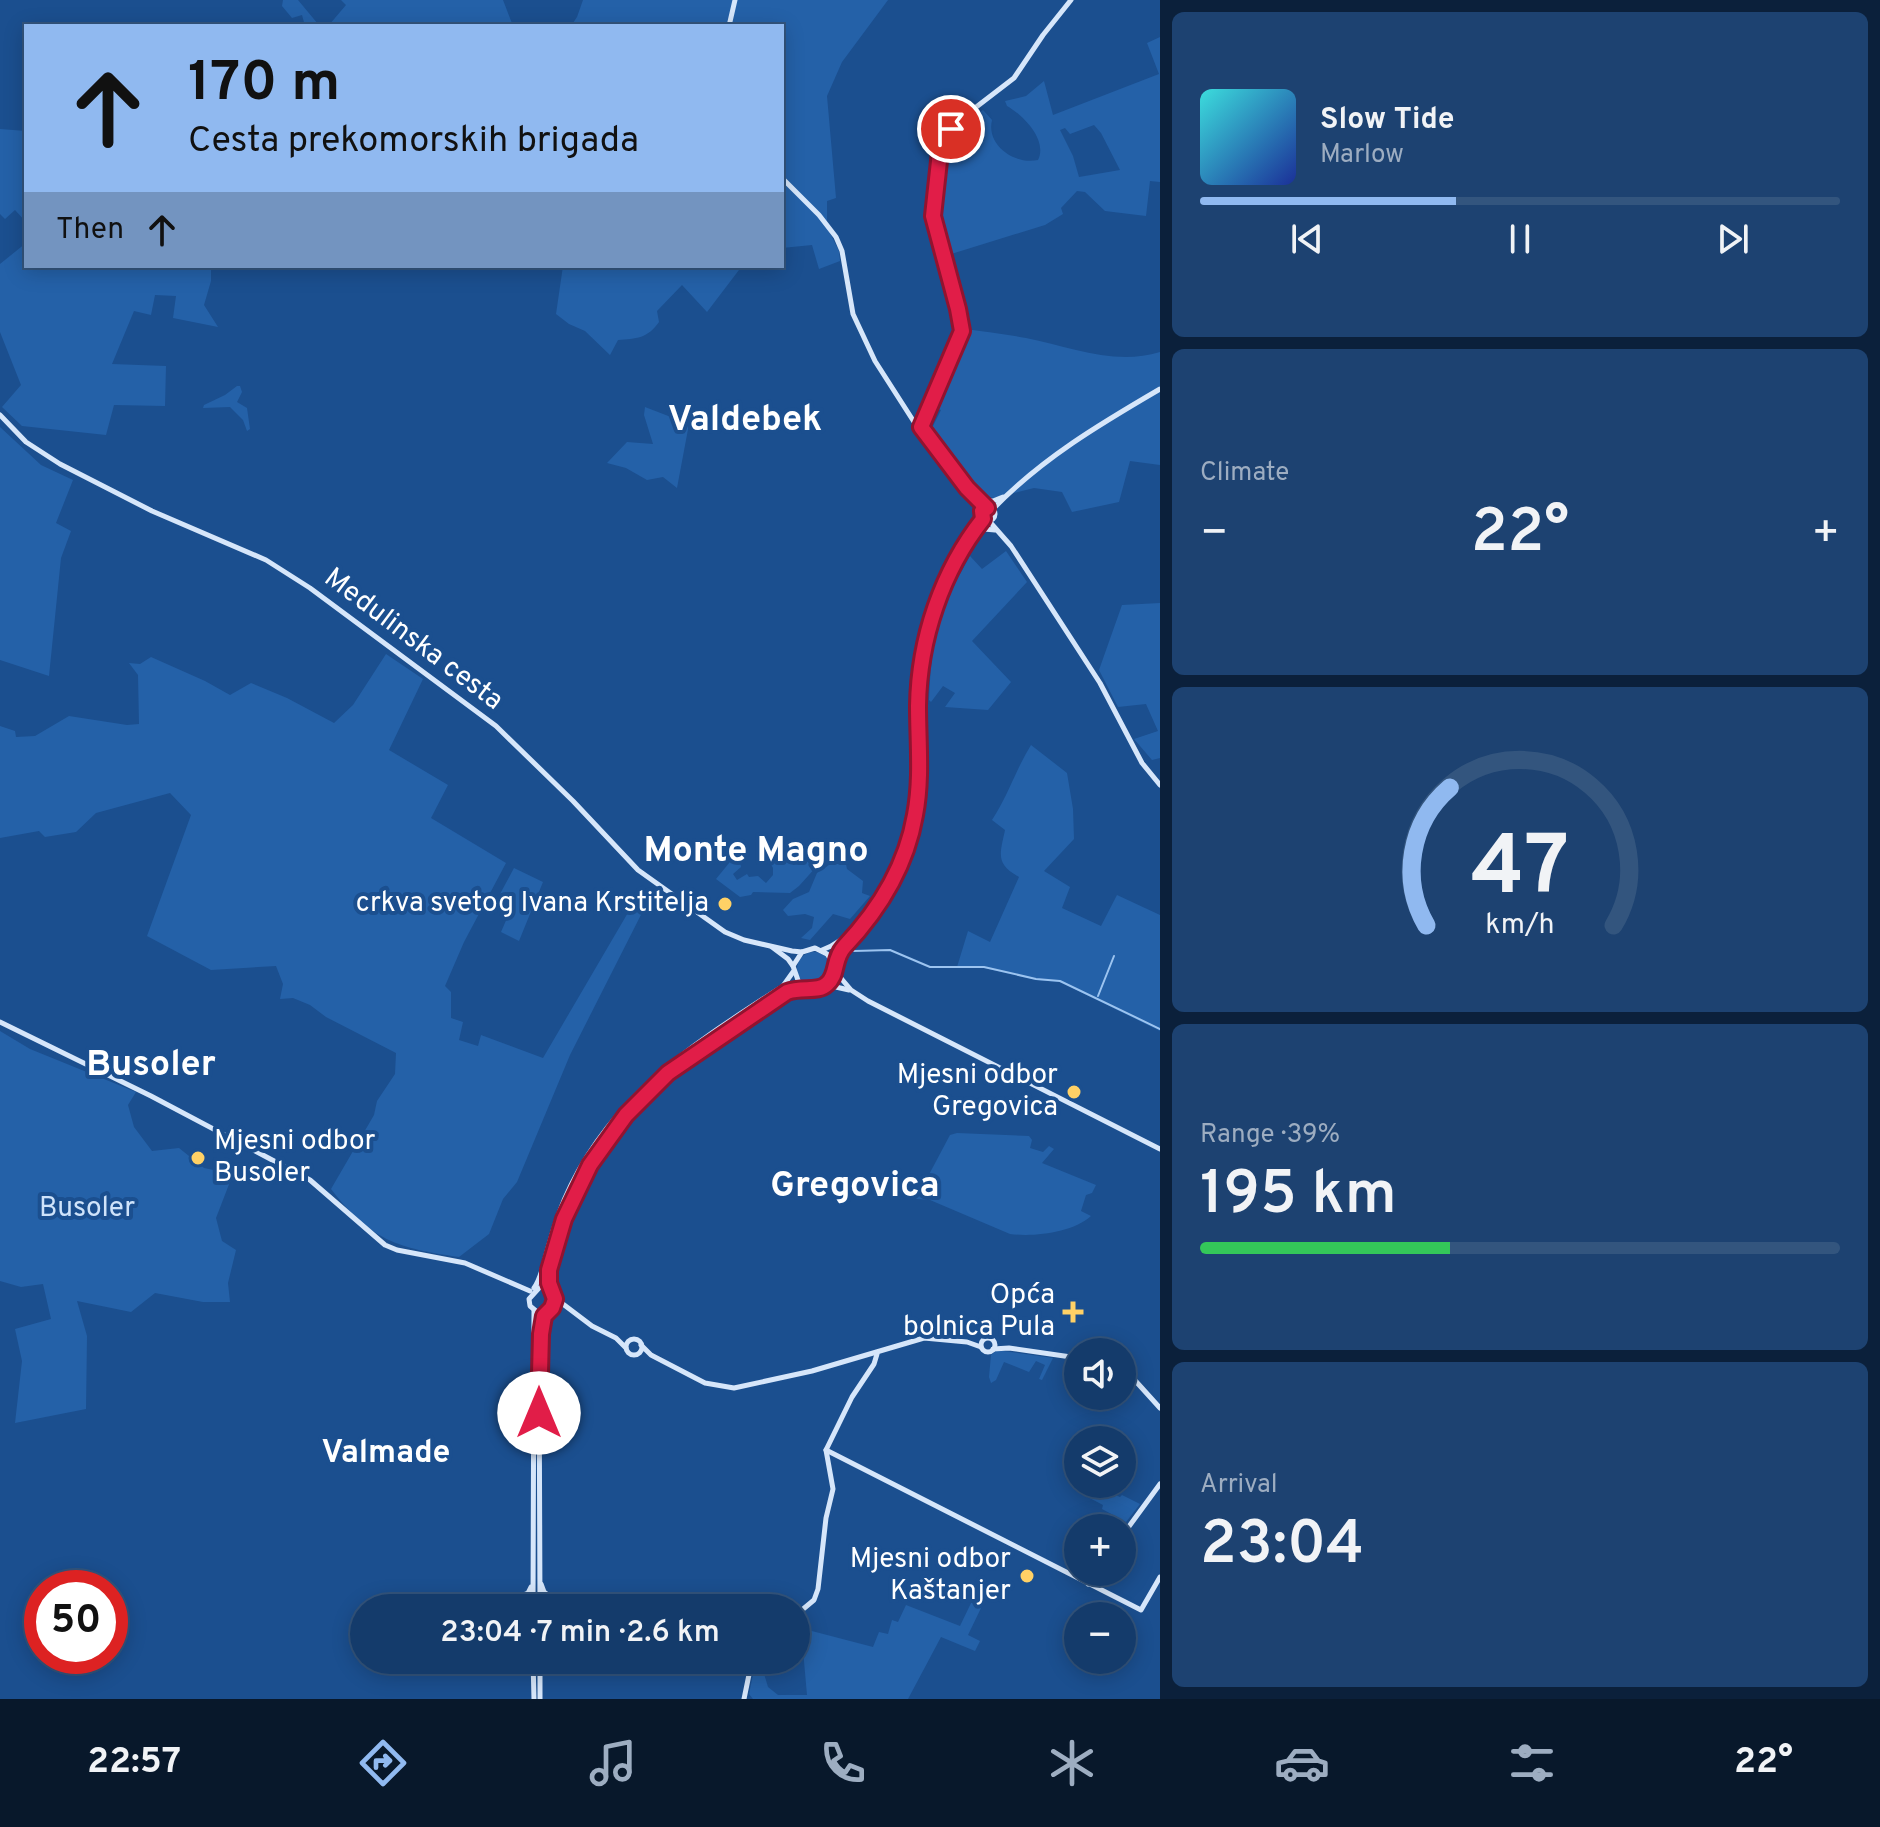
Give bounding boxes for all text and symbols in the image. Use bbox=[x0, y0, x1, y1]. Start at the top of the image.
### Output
text: 170 m bbox=[188, 50, 340, 120]
icon: ahead bbox=[56, 56, 160, 160]
pin bbox=[917, 95, 985, 163]
text: Slow Tide bbox=[1320, 102, 1454, 139]
icon: arrive bbox=[929, 107, 973, 151]
text: Cesta prekomorskih brigada bbox=[188, 119, 639, 165]
text: Marlow bbox=[1320, 139, 1404, 172]
icon: ahead bbox=[140, 208, 184, 252]
text: Then bbox=[56, 212, 124, 249]
icon: previous bbox=[1285, 217, 1329, 261]
icon: pause bbox=[1498, 217, 1542, 261]
icon: next bbox=[1711, 217, 1755, 261]
district label: Valdebek bbox=[668, 398, 822, 444]
text: Climate bbox=[1200, 457, 1289, 490]
text: 22° bbox=[1471, 497, 1569, 573]
text: − bbox=[1200, 507, 1228, 563]
text: + bbox=[1812, 507, 1840, 563]
street label: Medulinska cesta bbox=[316, 561, 510, 719]
text: 47 bbox=[1471, 818, 1569, 923]
district label: Monte Magno bbox=[643, 829, 869, 875]
place label: crkva svetog Ivana Krstitelja bbox=[356, 886, 709, 922]
marker: crkva svetog Ivana Krstitelja bbox=[716, 895, 734, 913]
text: km/h bbox=[1485, 908, 1555, 944]
district label: Busoler bbox=[86, 1043, 216, 1089]
place label: Mjesni odbor Gregovica bbox=[897, 1058, 1058, 1126]
marker: Mjesni odbor Gregovica bbox=[1065, 1083, 1083, 1101]
text: Range · 39% bbox=[1200, 1119, 1340, 1152]
place label: Mjesni odbor Busoler bbox=[214, 1124, 375, 1192]
marker: Mjesni odbor Busoler bbox=[189, 1149, 207, 1167]
text: 195 km bbox=[1200, 1159, 1397, 1235]
district label: Gregovica bbox=[770, 1164, 940, 1210]
park label: Busoler bbox=[39, 1191, 135, 1227]
place label: Opća bolnica Pula bbox=[903, 1278, 1055, 1346]
marker: Opća bolnica Pula bbox=[1062, 1301, 1084, 1323]
map controls bbox=[1064, 1338, 1136, 1674]
button: sound bbox=[1064, 1338, 1136, 1410]
position arrow bbox=[497, 1371, 581, 1455]
button: layers bbox=[1064, 1426, 1136, 1498]
district label: Valmade bbox=[322, 1434, 450, 1474]
text: Arrival bbox=[1200, 1469, 1278, 1502]
text: 23:04 bbox=[1200, 1509, 1364, 1585]
button: + bbox=[1064, 1514, 1136, 1586]
place label: Mjesni odbor Kaštanjer bbox=[850, 1542, 1011, 1610]
marker: Mjesni odbor Kaštanjer bbox=[1018, 1567, 1036, 1585]
speed limit sign: 50 bbox=[24, 1570, 128, 1674]
button: − bbox=[1064, 1602, 1136, 1674]
text: 23:04 · 7 min · 2.6 km bbox=[440, 1615, 720, 1652]
icon: directions bbox=[355, 1735, 411, 1791]
icon: music bbox=[585, 1735, 641, 1791]
icon: phone bbox=[815, 1735, 871, 1791]
icon: climate bbox=[1044, 1735, 1100, 1791]
icon: car bbox=[1274, 1735, 1330, 1791]
icon: filters bbox=[1504, 1735, 1560, 1791]
text: 22:57 bbox=[87, 1740, 181, 1786]
text: 22° bbox=[1734, 1740, 1793, 1786]

